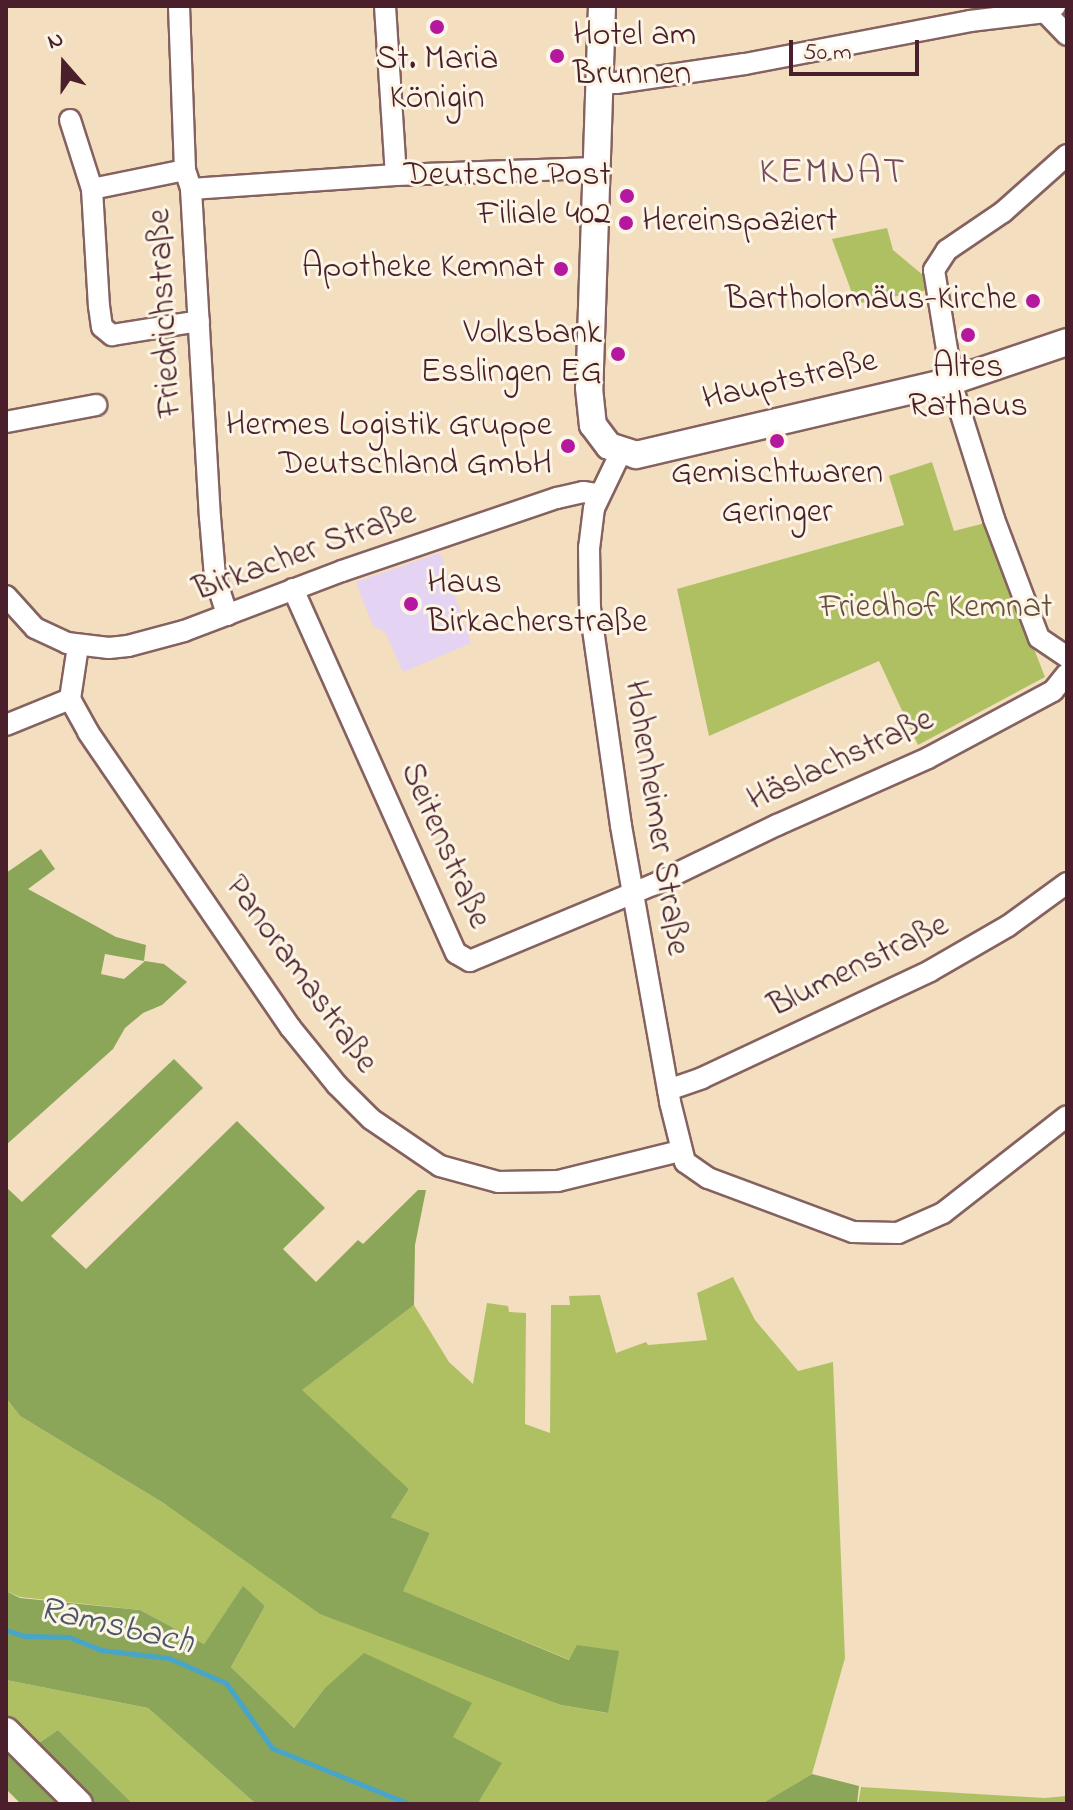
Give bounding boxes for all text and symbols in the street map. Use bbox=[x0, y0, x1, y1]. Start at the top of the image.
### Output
place label: Hotel am Brunnen bbox=[573, 16, 696, 96]
marker: St. Maria Königin bbox=[428, 18, 446, 36]
north arrow bbox=[24, 24, 104, 104]
text: N bbox=[43, 24, 68, 59]
scale bar bbox=[793, 24, 923, 74]
text: 50 m bbox=[803, 36, 852, 71]
place label: St. Maria Königin bbox=[376, 40, 498, 120]
marker: Hotel am Brunnen bbox=[548, 47, 566, 65]
district label: KEMNAT bbox=[759, 151, 907, 197]
place label: Deutsche Post Filiale 402 bbox=[404, 156, 611, 236]
marker: Deutsche Post Filiale 402 bbox=[618, 187, 636, 205]
place label: Hereinspaziert bbox=[642, 203, 837, 243]
street label: Friedrichstraße bbox=[140, 208, 192, 418]
marker: Hereinspaziert bbox=[617, 214, 635, 232]
place label: Apotheke Kemnat bbox=[302, 249, 545, 289]
marker: Apotheke Kemnat bbox=[552, 260, 570, 278]
place label: Bartholomäus-Kirche bbox=[725, 281, 1017, 321]
marker: Bartholomäus-Kirche bbox=[1024, 292, 1042, 310]
place label: Volksbank Esslingen EG bbox=[420, 314, 602, 394]
marker: Altes Rathaus bbox=[959, 326, 977, 344]
street label: Hauptstraße bbox=[699, 341, 881, 421]
marker: Volksbank Esslingen EG bbox=[609, 345, 627, 363]
place label: Altes Rathaus bbox=[908, 348, 1028, 428]
place label: Hermes Logistik Gruppe Deutschland GmbH bbox=[226, 406, 552, 486]
marker: Gemischtwaren Geringer bbox=[768, 432, 786, 450]
marker: Hermes Logistik Gruppe Deutschland GmbH bbox=[559, 437, 577, 455]
place label: Gemischtwaren Geringer bbox=[671, 454, 883, 534]
street label: Birkacher Straße bbox=[188, 494, 422, 612]
place label: Haus Birkacherstraße bbox=[427, 564, 647, 644]
park label: Friedhof Kemnat bbox=[819, 589, 1053, 629]
marker: Haus Birkacherstraße bbox=[402, 595, 420, 613]
street label: Hohenheimer Straße bbox=[613, 678, 697, 958]
street label: Häslachstraße bbox=[742, 700, 940, 822]
street label: Seitenstraße bbox=[389, 757, 499, 935]
street label: Panoramastraße bbox=[215, 868, 385, 1082]
street label: Blumenstraße bbox=[762, 906, 956, 1028]
water label: Ramsbach bbox=[35, 1588, 197, 1666]

